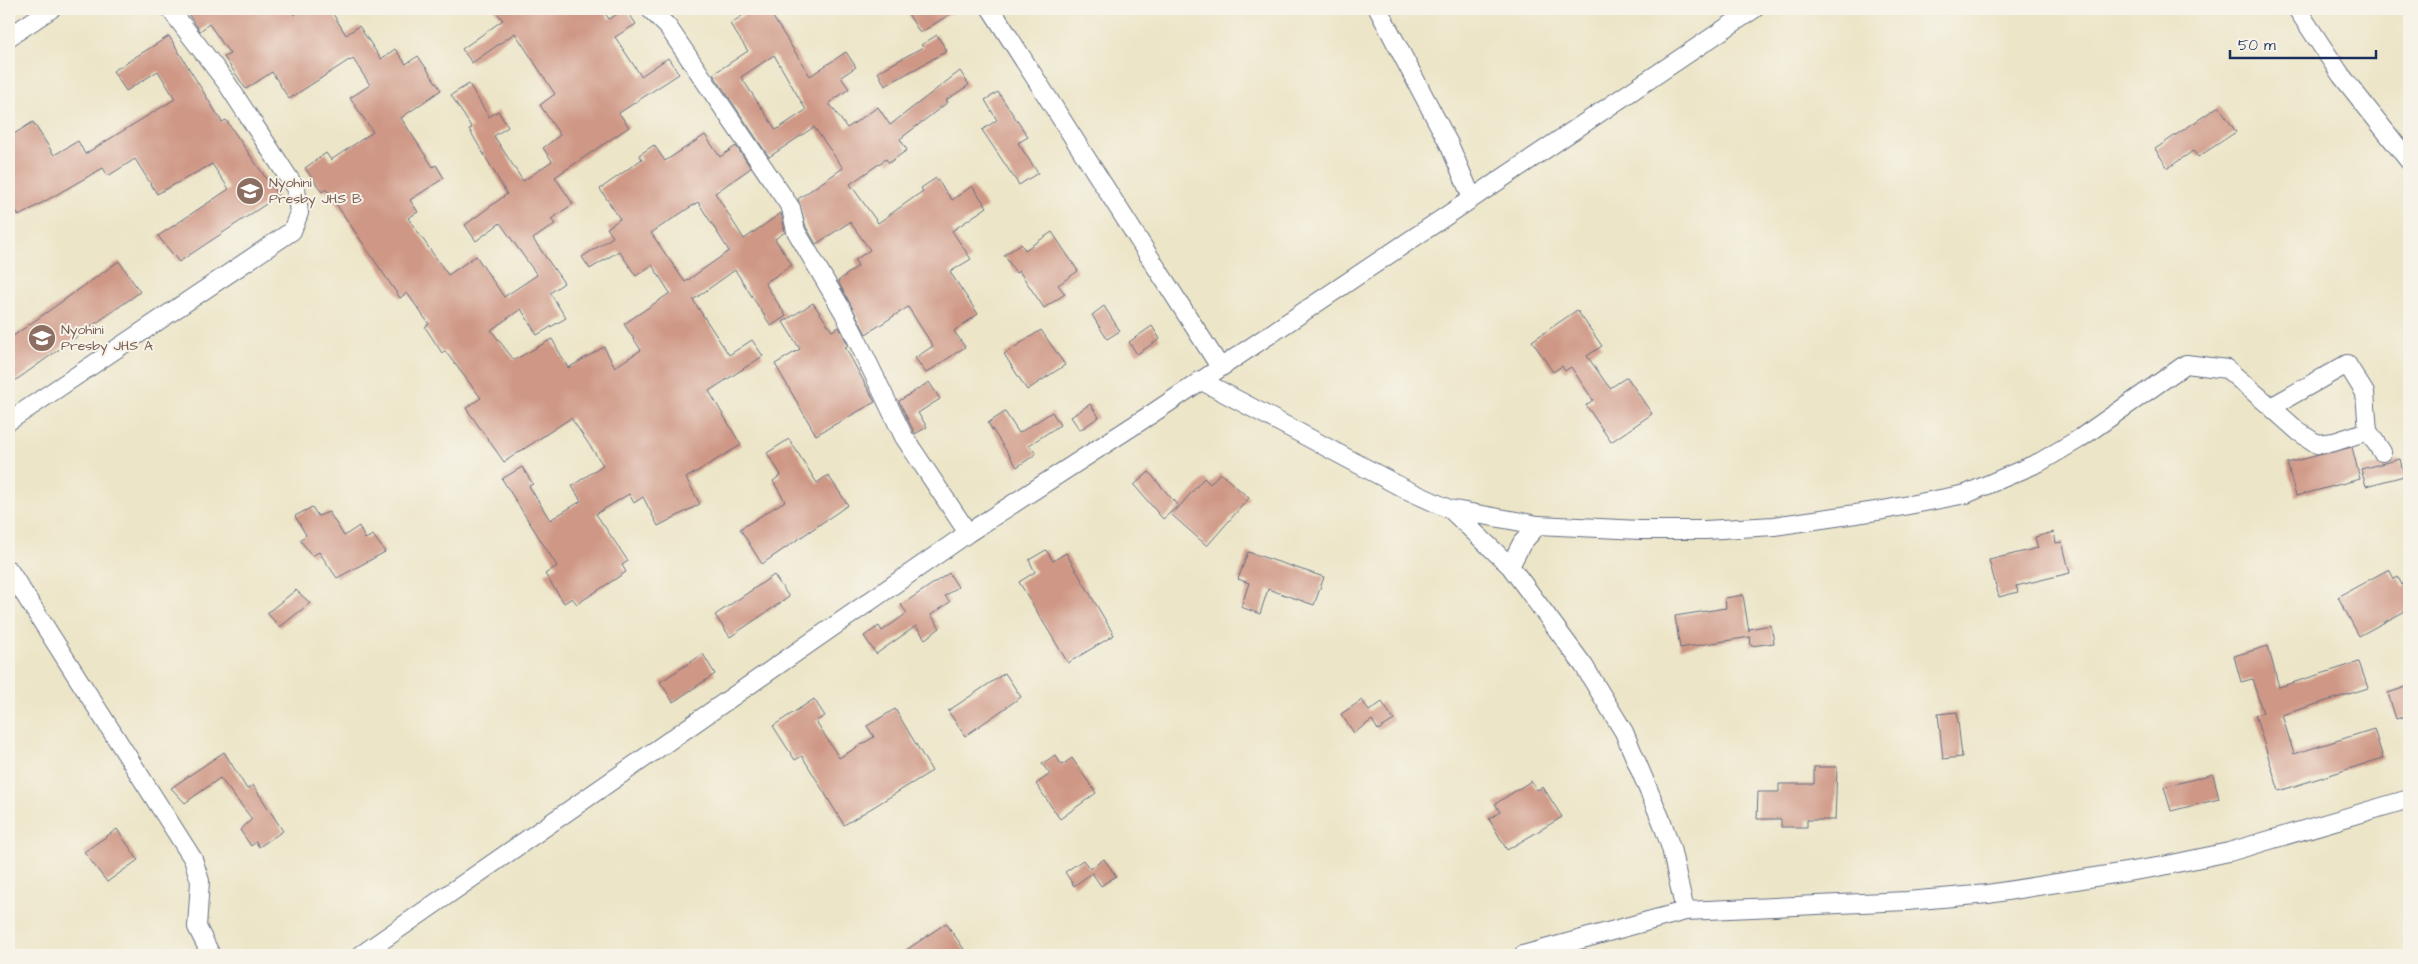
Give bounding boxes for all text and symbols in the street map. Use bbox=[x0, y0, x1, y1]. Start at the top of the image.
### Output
scale bar bbox=[2230, 28, 2377, 60]
text: 50 m bbox=[2238, 35, 2276, 56]
place label: Nyohini Presby JHS B bbox=[269, 173, 362, 209]
school or university icon: Nyohini Presby JHS B bbox=[235, 176, 265, 206]
place label: Nyohini Presby JHS A bbox=[61, 320, 153, 356]
school or university icon: Nyohini Presby JHS A bbox=[27, 323, 57, 353]

